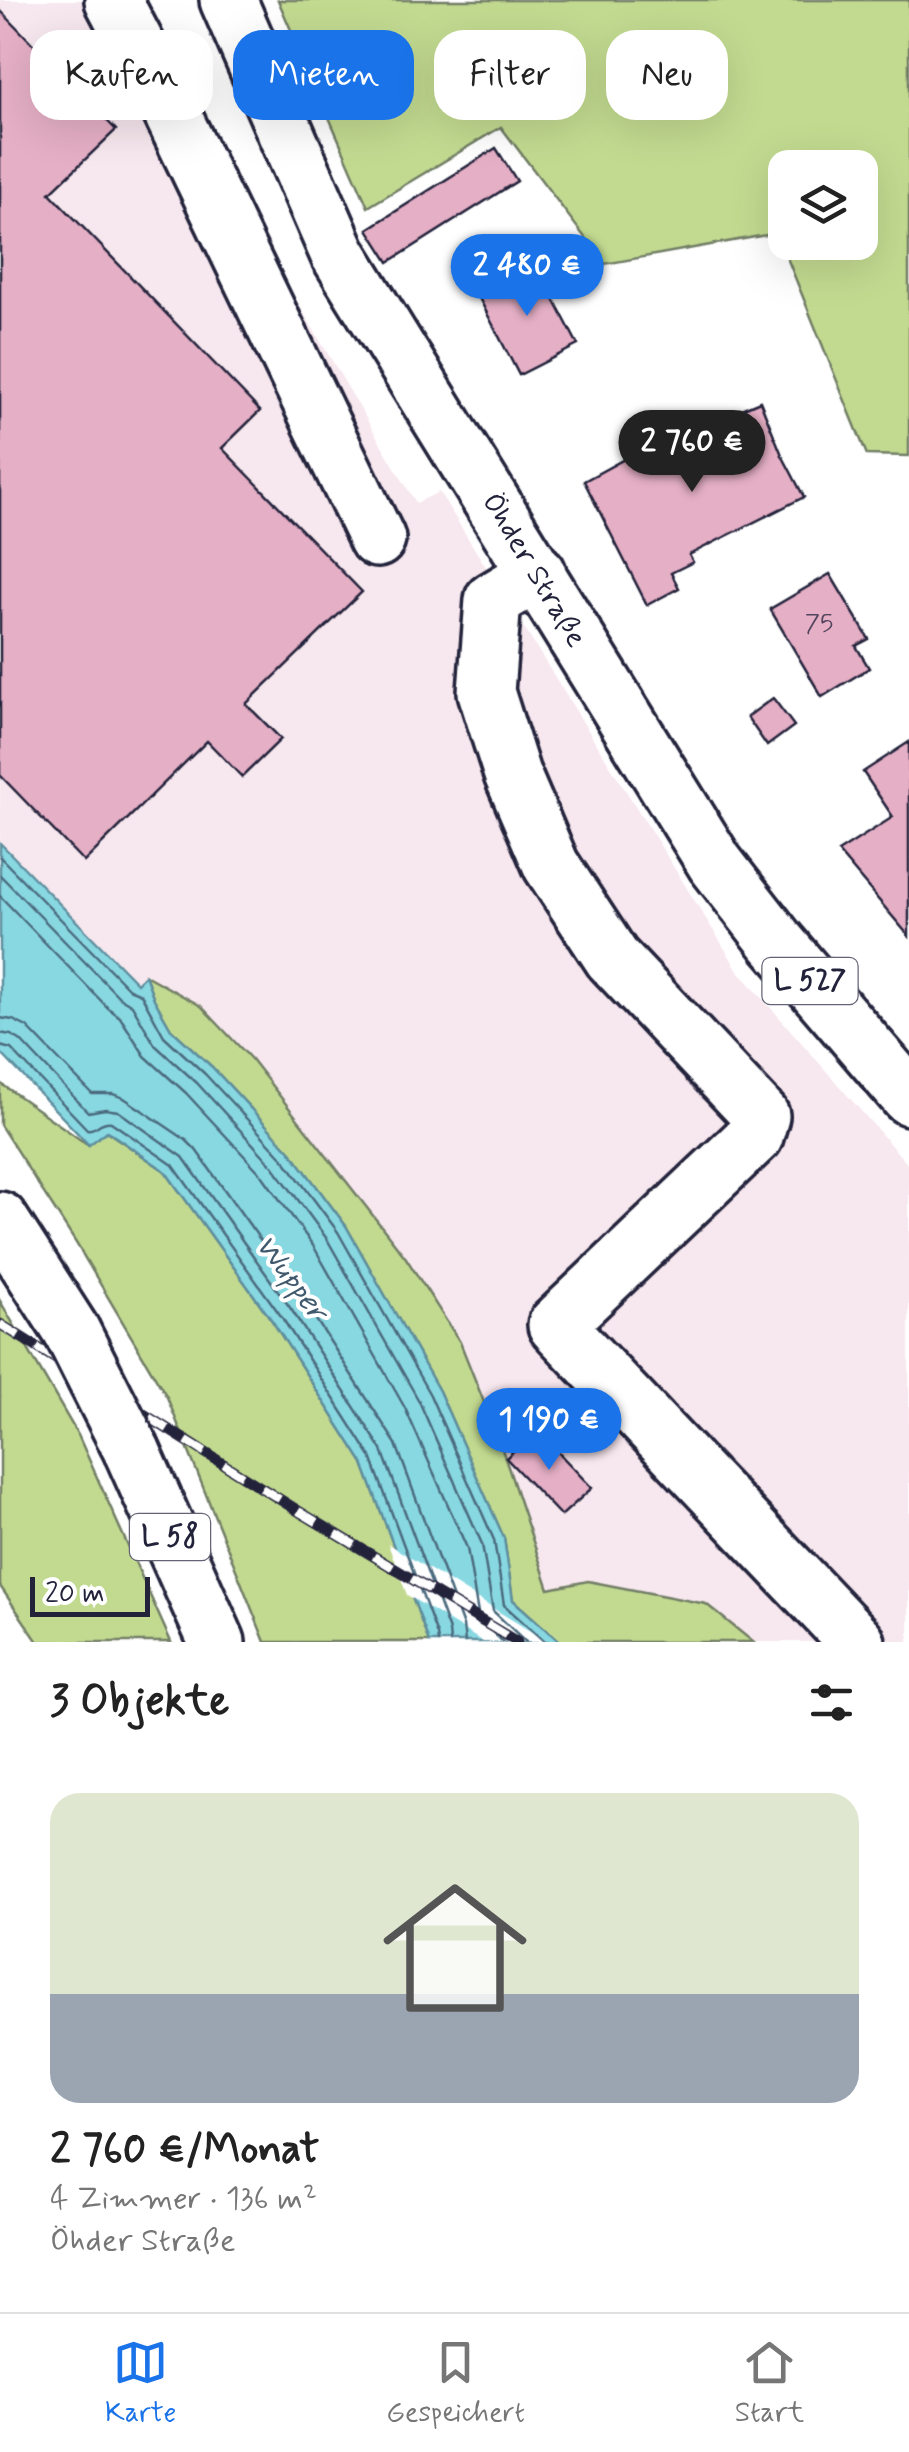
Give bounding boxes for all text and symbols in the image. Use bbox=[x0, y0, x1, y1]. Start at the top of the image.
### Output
chip: Kaufen bbox=[30, 30, 213, 120]
chip: Mieten bbox=[233, 30, 414, 120]
chip: Filter bbox=[434, 30, 586, 120]
chip: Neu bbox=[606, 30, 728, 120]
map controls bbox=[768, 150, 878, 260]
button: layers bbox=[768, 150, 878, 260]
pin: 2 480 € bbox=[435, 234, 619, 319]
text: 2 480 € bbox=[473, 245, 581, 287]
pin: 2 760 € bbox=[600, 410, 784, 495]
text: 2 760 € bbox=[640, 421, 744, 463]
street label: Öhder Straße bbox=[473, 485, 595, 655]
house number: 75 bbox=[805, 608, 833, 641]
road number: L 527 bbox=[762, 958, 858, 1004]
water label: Wupper bbox=[245, 1226, 339, 1333]
pin: 1 190 € bbox=[457, 1388, 641, 1473]
text: 1 190 € bbox=[498, 1399, 600, 1441]
road number: L 58 bbox=[130, 1514, 210, 1560]
scale bar bbox=[30, 1572, 150, 1616]
text: 20 m bbox=[45, 1576, 105, 1613]
text: 3 Objekte bbox=[50, 1675, 229, 1730]
icon: filters bbox=[804, 1675, 859, 1730]
icon: home bbox=[365, 1858, 545, 2038]
text: 2 760 €/Monat bbox=[50, 2123, 319, 2178]
text: 4 Zimmer · 136 m² bbox=[50, 2178, 317, 2220]
text: Öhder Straße bbox=[50, 2220, 235, 2262]
tab: Karte bbox=[105, 2335, 176, 2432]
tab: Gespeichert bbox=[386, 2335, 525, 2432]
tab: Start bbox=[735, 2335, 804, 2432]

